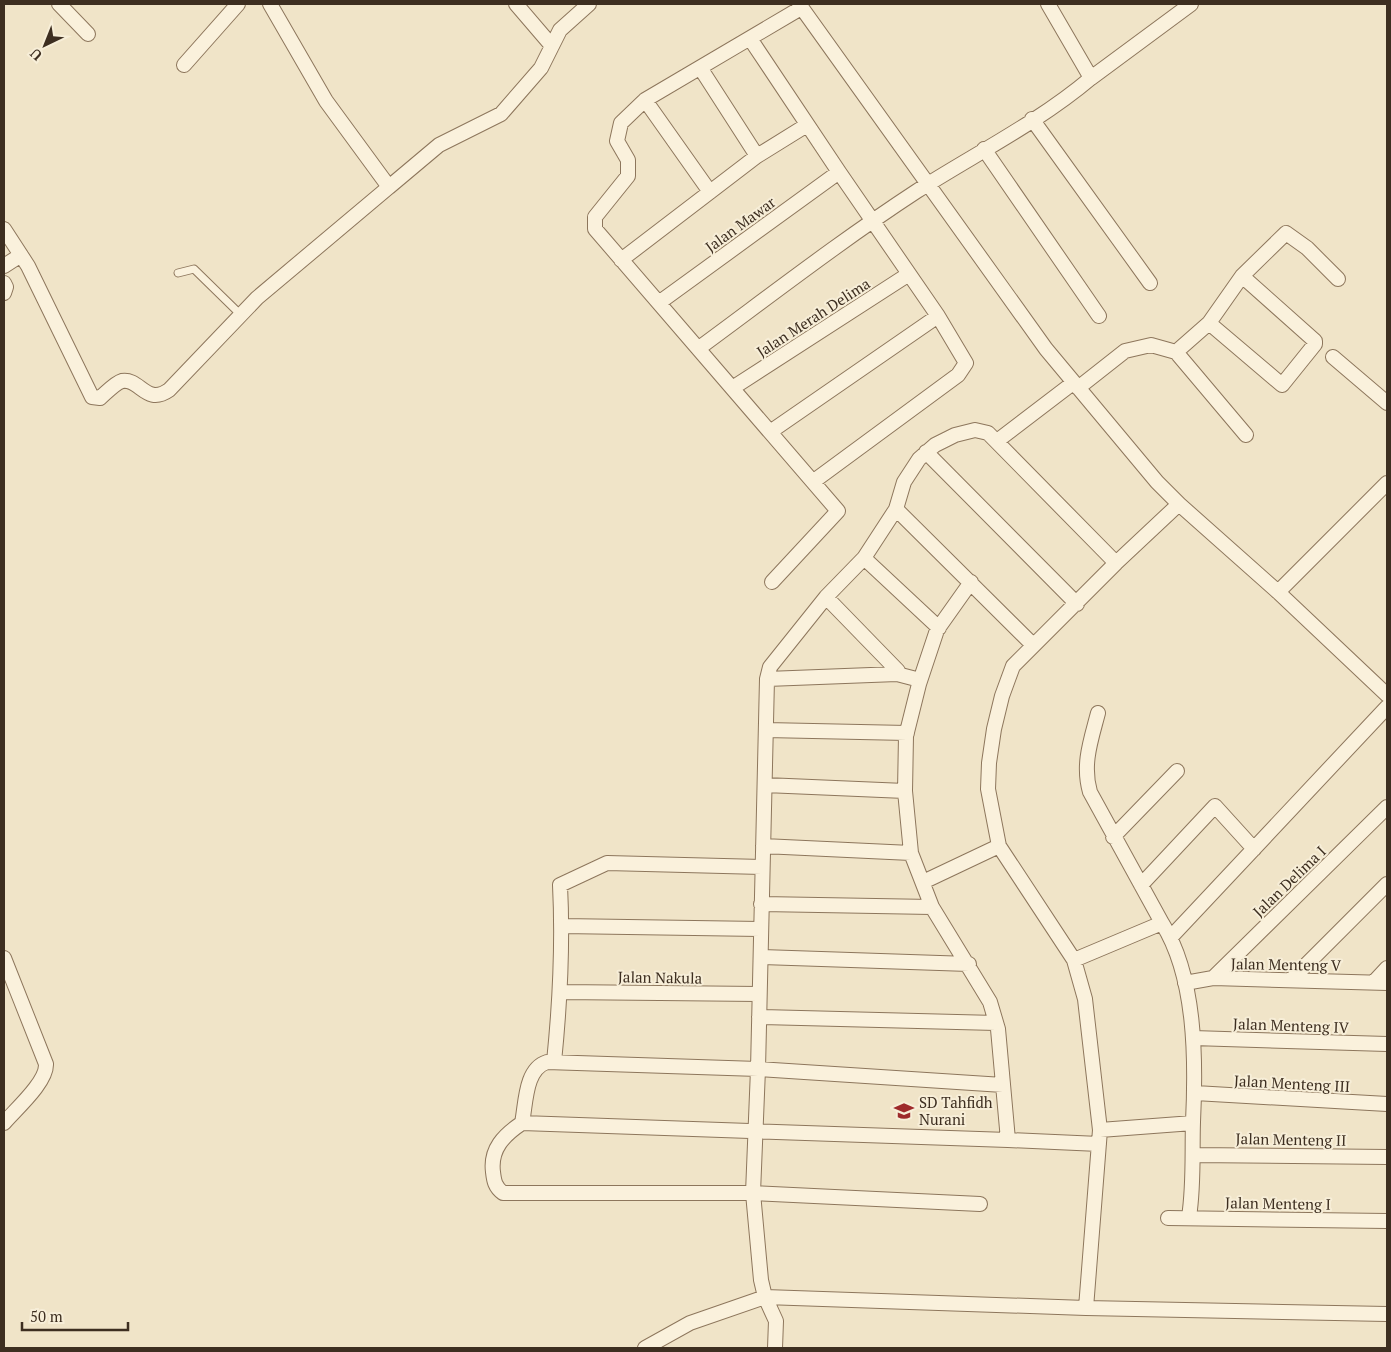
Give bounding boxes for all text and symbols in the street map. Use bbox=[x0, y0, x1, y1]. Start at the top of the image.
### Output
north arrow bbox=[20, 20, 70, 70]
text: U bbox=[26, 45, 46, 65]
street label: Jalan Mawar bbox=[701, 192, 779, 256]
street label: Jalan Merah Delima bbox=[752, 273, 874, 361]
street label: Jalan Delima I bbox=[1248, 841, 1330, 921]
street label: Jalan Menteng V bbox=[1231, 953, 1342, 975]
street label: Jalan Nakula bbox=[618, 966, 703, 988]
street label: Jalan Menteng IV bbox=[1233, 1013, 1350, 1037]
street label: Jalan Menteng III bbox=[1233, 1070, 1351, 1096]
place label: SD Tahfidh Nurani bbox=[919, 1092, 993, 1129]
school or university icon: SD Tahfidh Nurani bbox=[893, 1100, 915, 1122]
street label: Jalan Menteng II bbox=[1235, 1128, 1347, 1150]
street label: Jalan Menteng I bbox=[1225, 1192, 1331, 1214]
scale bar bbox=[22, 1300, 129, 1332]
text: 50 m bbox=[30, 1306, 63, 1326]

